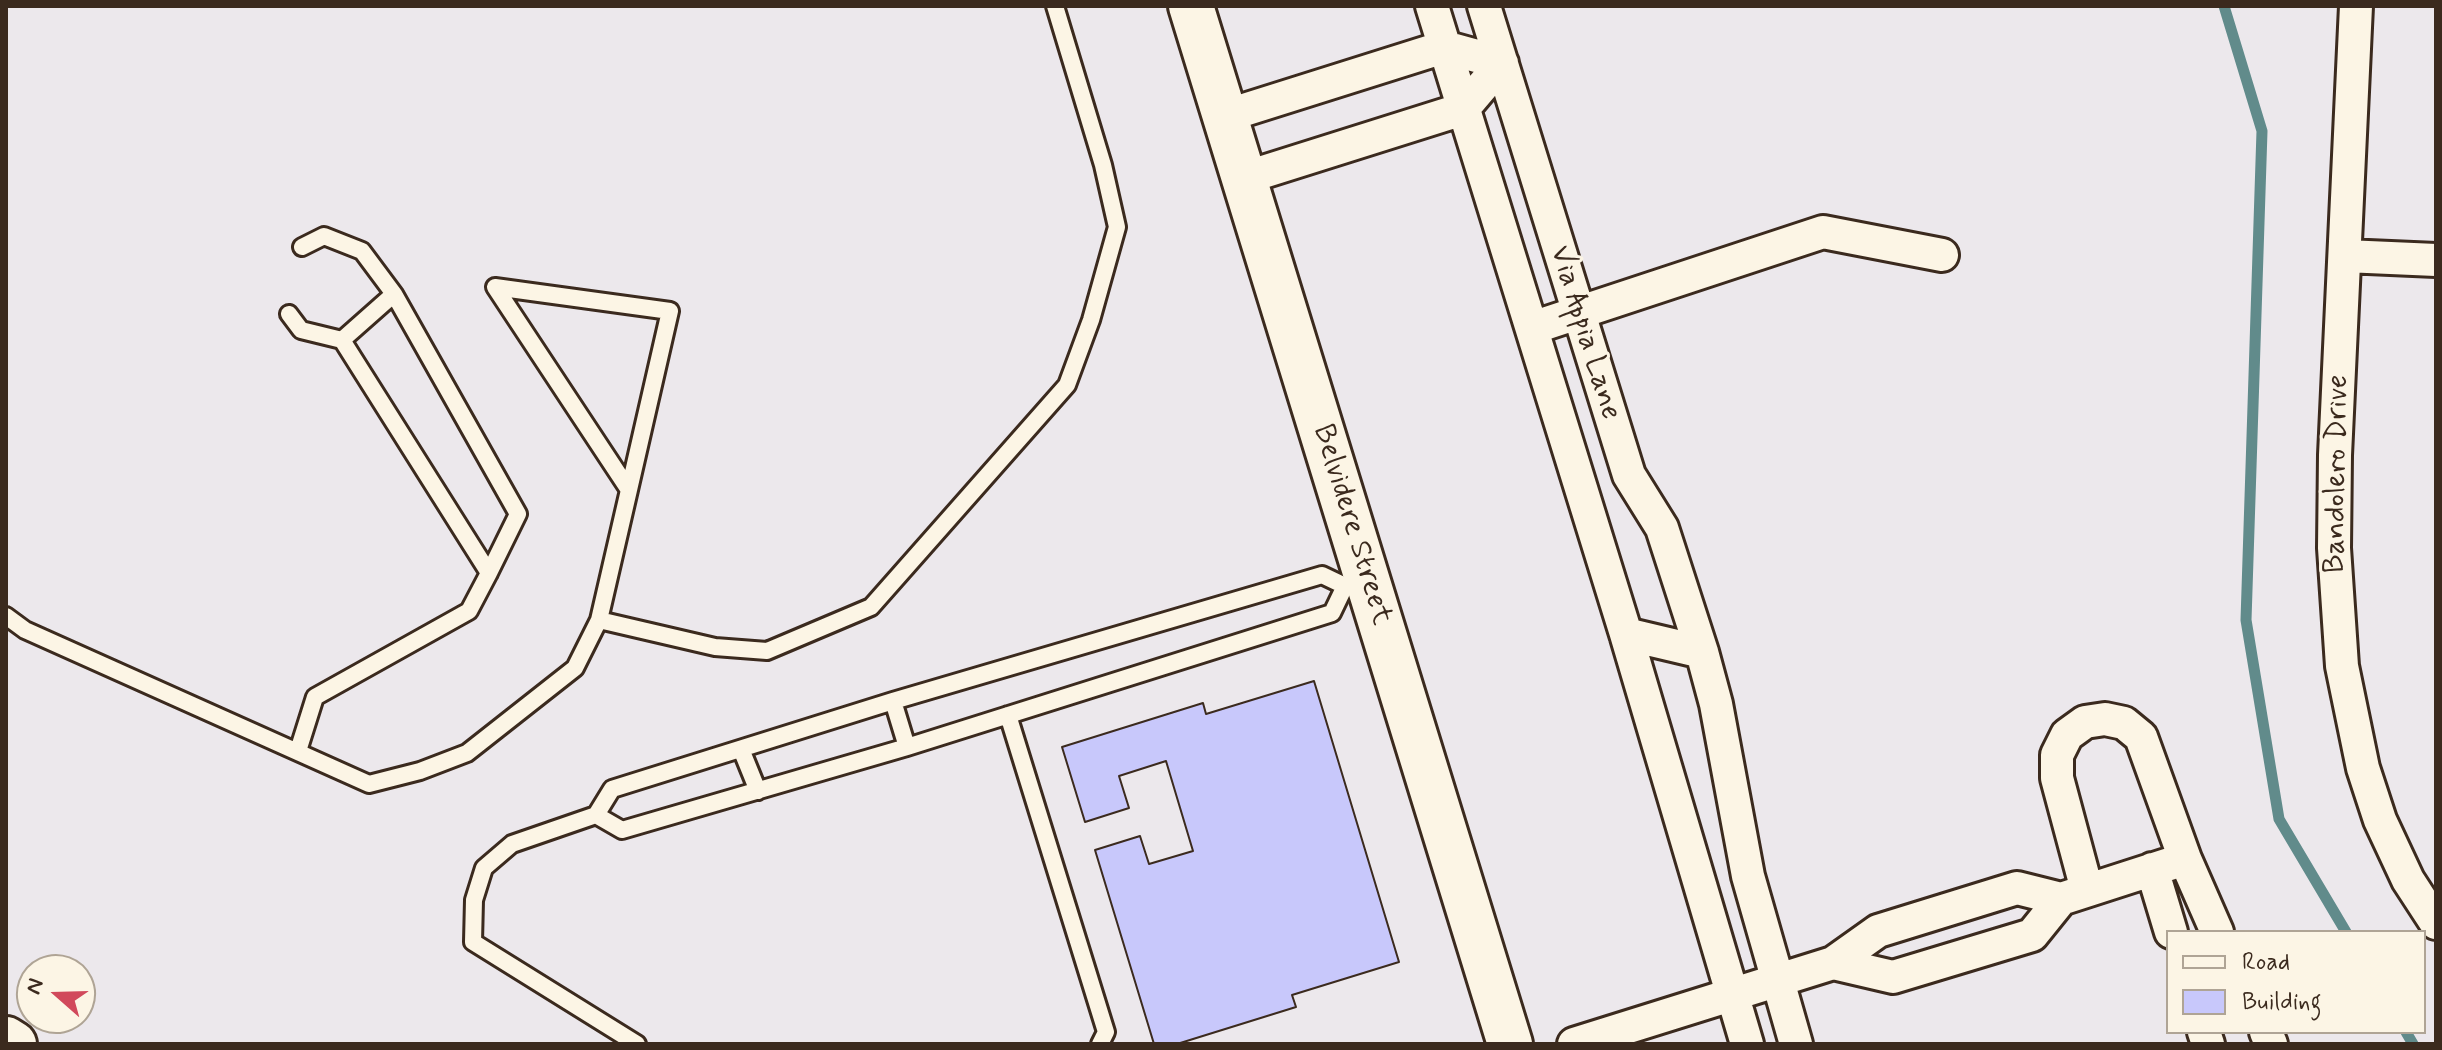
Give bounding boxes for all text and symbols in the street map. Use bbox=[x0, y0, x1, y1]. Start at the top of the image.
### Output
street label: Via Appia Lane bbox=[1540, 242, 1628, 424]
street label: Bandolero Drive bbox=[2318, 374, 2358, 574]
street label: Belvidere Street bbox=[1303, 420, 1399, 630]
legend bbox=[2166, 930, 2426, 1034]
text: Road bbox=[2242, 947, 2290, 978]
north arrow bbox=[16, 954, 96, 1034]
text: N bbox=[20, 975, 51, 998]
text: Building bbox=[2242, 987, 2322, 1018]

